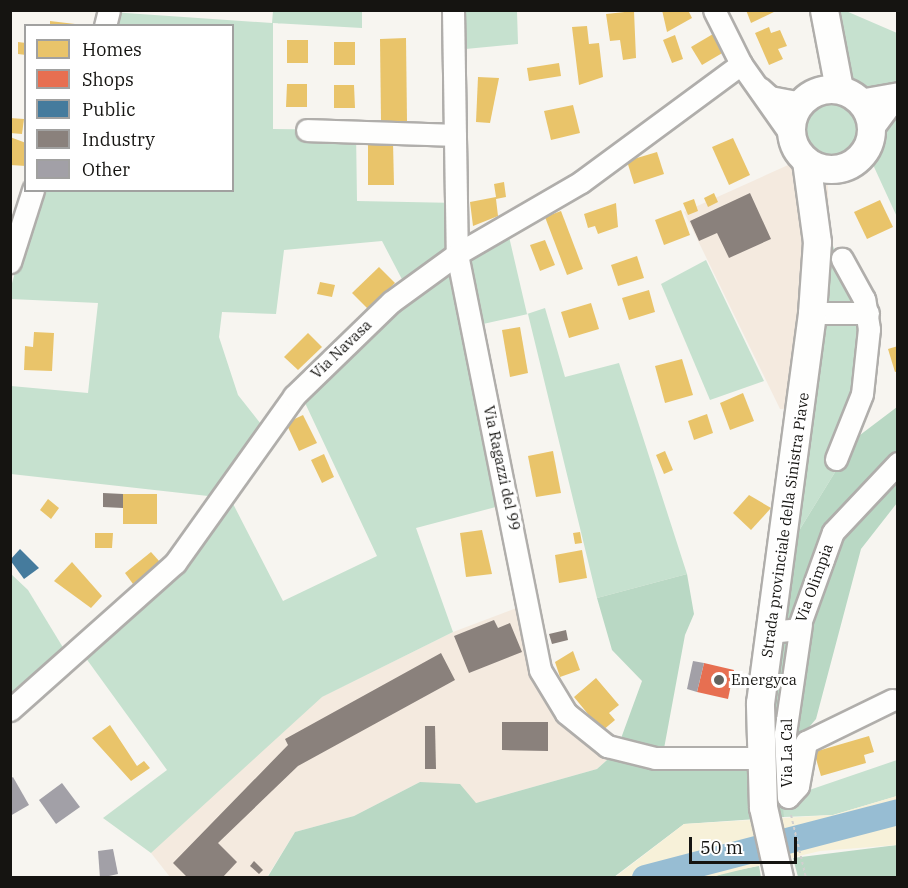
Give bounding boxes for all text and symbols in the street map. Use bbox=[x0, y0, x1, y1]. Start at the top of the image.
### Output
legend bbox=[24, 24, 234, 192]
text: Homes bbox=[82, 38, 142, 61]
text: Shops bbox=[82, 68, 134, 91]
text: Public bbox=[82, 98, 136, 121]
text: Industry bbox=[82, 128, 155, 151]
text: Other bbox=[82, 158, 130, 181]
street label: Via Navasa bbox=[307, 316, 375, 382]
street label: Strada provinciale della Sinistra Piave bbox=[757, 391, 813, 659]
street label: Via Ragazzi del 99 bbox=[480, 404, 524, 532]
street label: Via Olimpia bbox=[791, 541, 837, 625]
place label: Energyca bbox=[731, 671, 797, 689]
marker: Energyca bbox=[712, 673, 726, 687]
street label: Via La Cal bbox=[778, 719, 796, 787]
scale bar bbox=[692, 825, 800, 863]
text: 50 m bbox=[700, 836, 743, 859]

